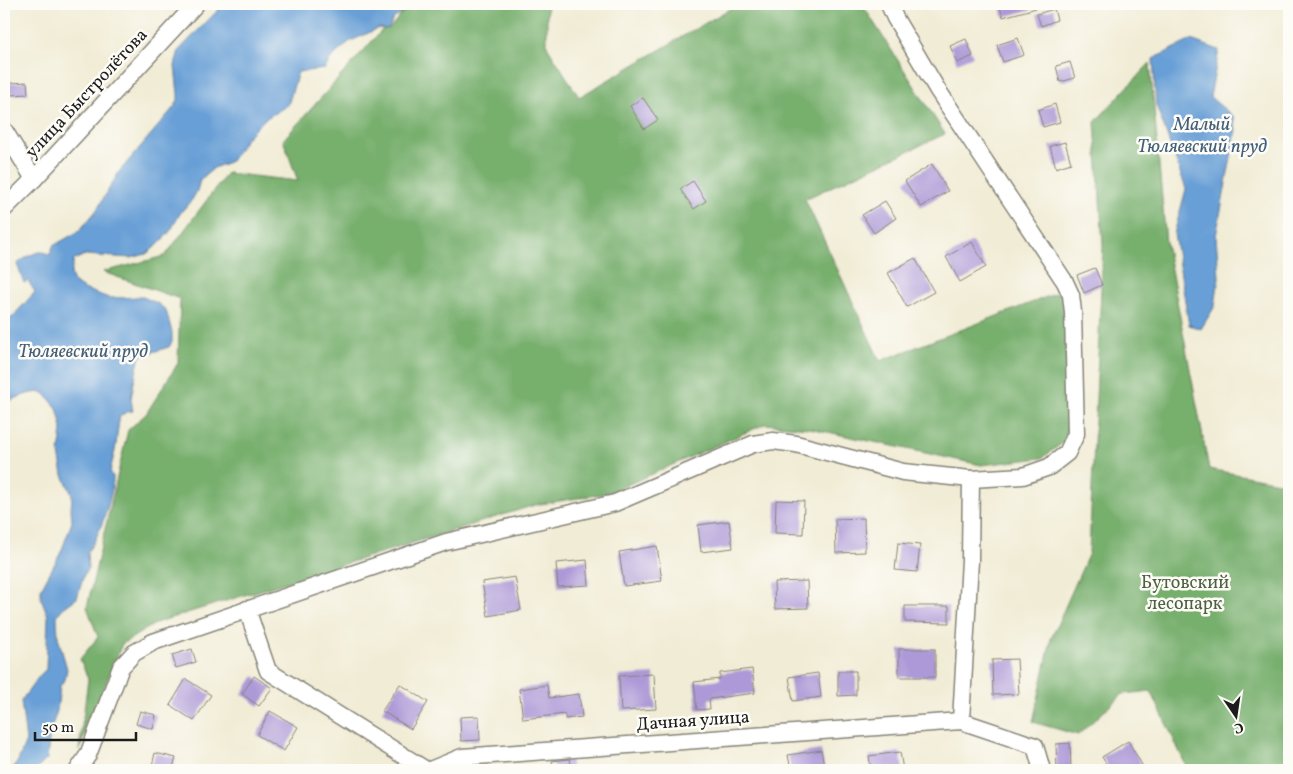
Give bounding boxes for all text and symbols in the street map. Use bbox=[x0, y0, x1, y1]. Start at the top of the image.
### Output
street label: улица Быстролётова bbox=[20, 23, 154, 165]
water label: Малый Тюляевский пруд bbox=[1137, 112, 1267, 160]
water label: Тюляевский пруд bbox=[18, 339, 148, 365]
park label: Бутовский лесопарк bbox=[1141, 571, 1229, 617]
north arrow bbox=[1210, 692, 1260, 742]
street label: Дачная улица bbox=[636, 705, 751, 738]
scale bar bbox=[35, 709, 136, 741]
text: С bbox=[1232, 717, 1245, 737]
text: 50 m bbox=[42, 718, 74, 739]

